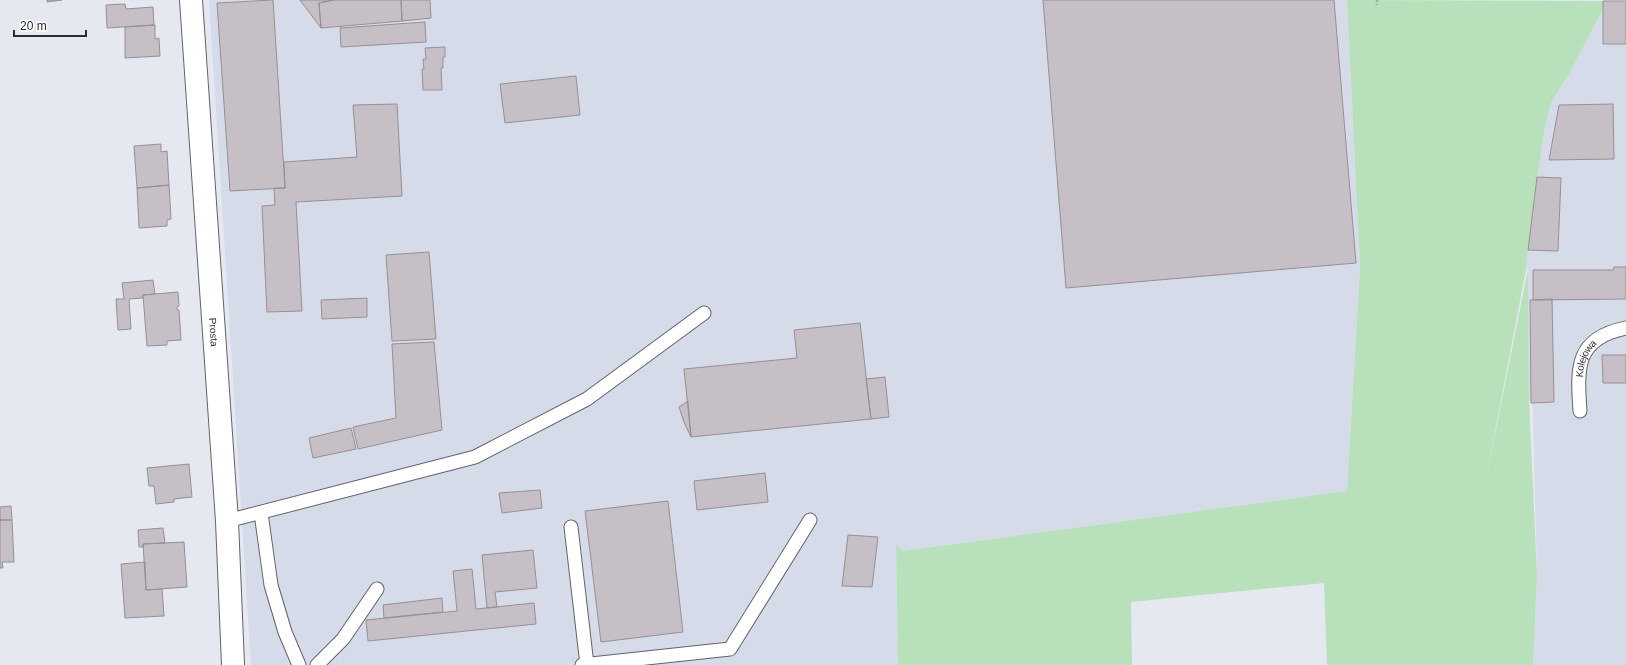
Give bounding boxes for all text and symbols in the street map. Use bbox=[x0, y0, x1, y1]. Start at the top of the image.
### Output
scale bar bbox=[14, 12, 86, 38]
text: 20 m bbox=[20, 19, 47, 33]
street label: Prosta bbox=[207, 317, 220, 347]
street label: Kolejowa bbox=[1573, 337, 1598, 378]

